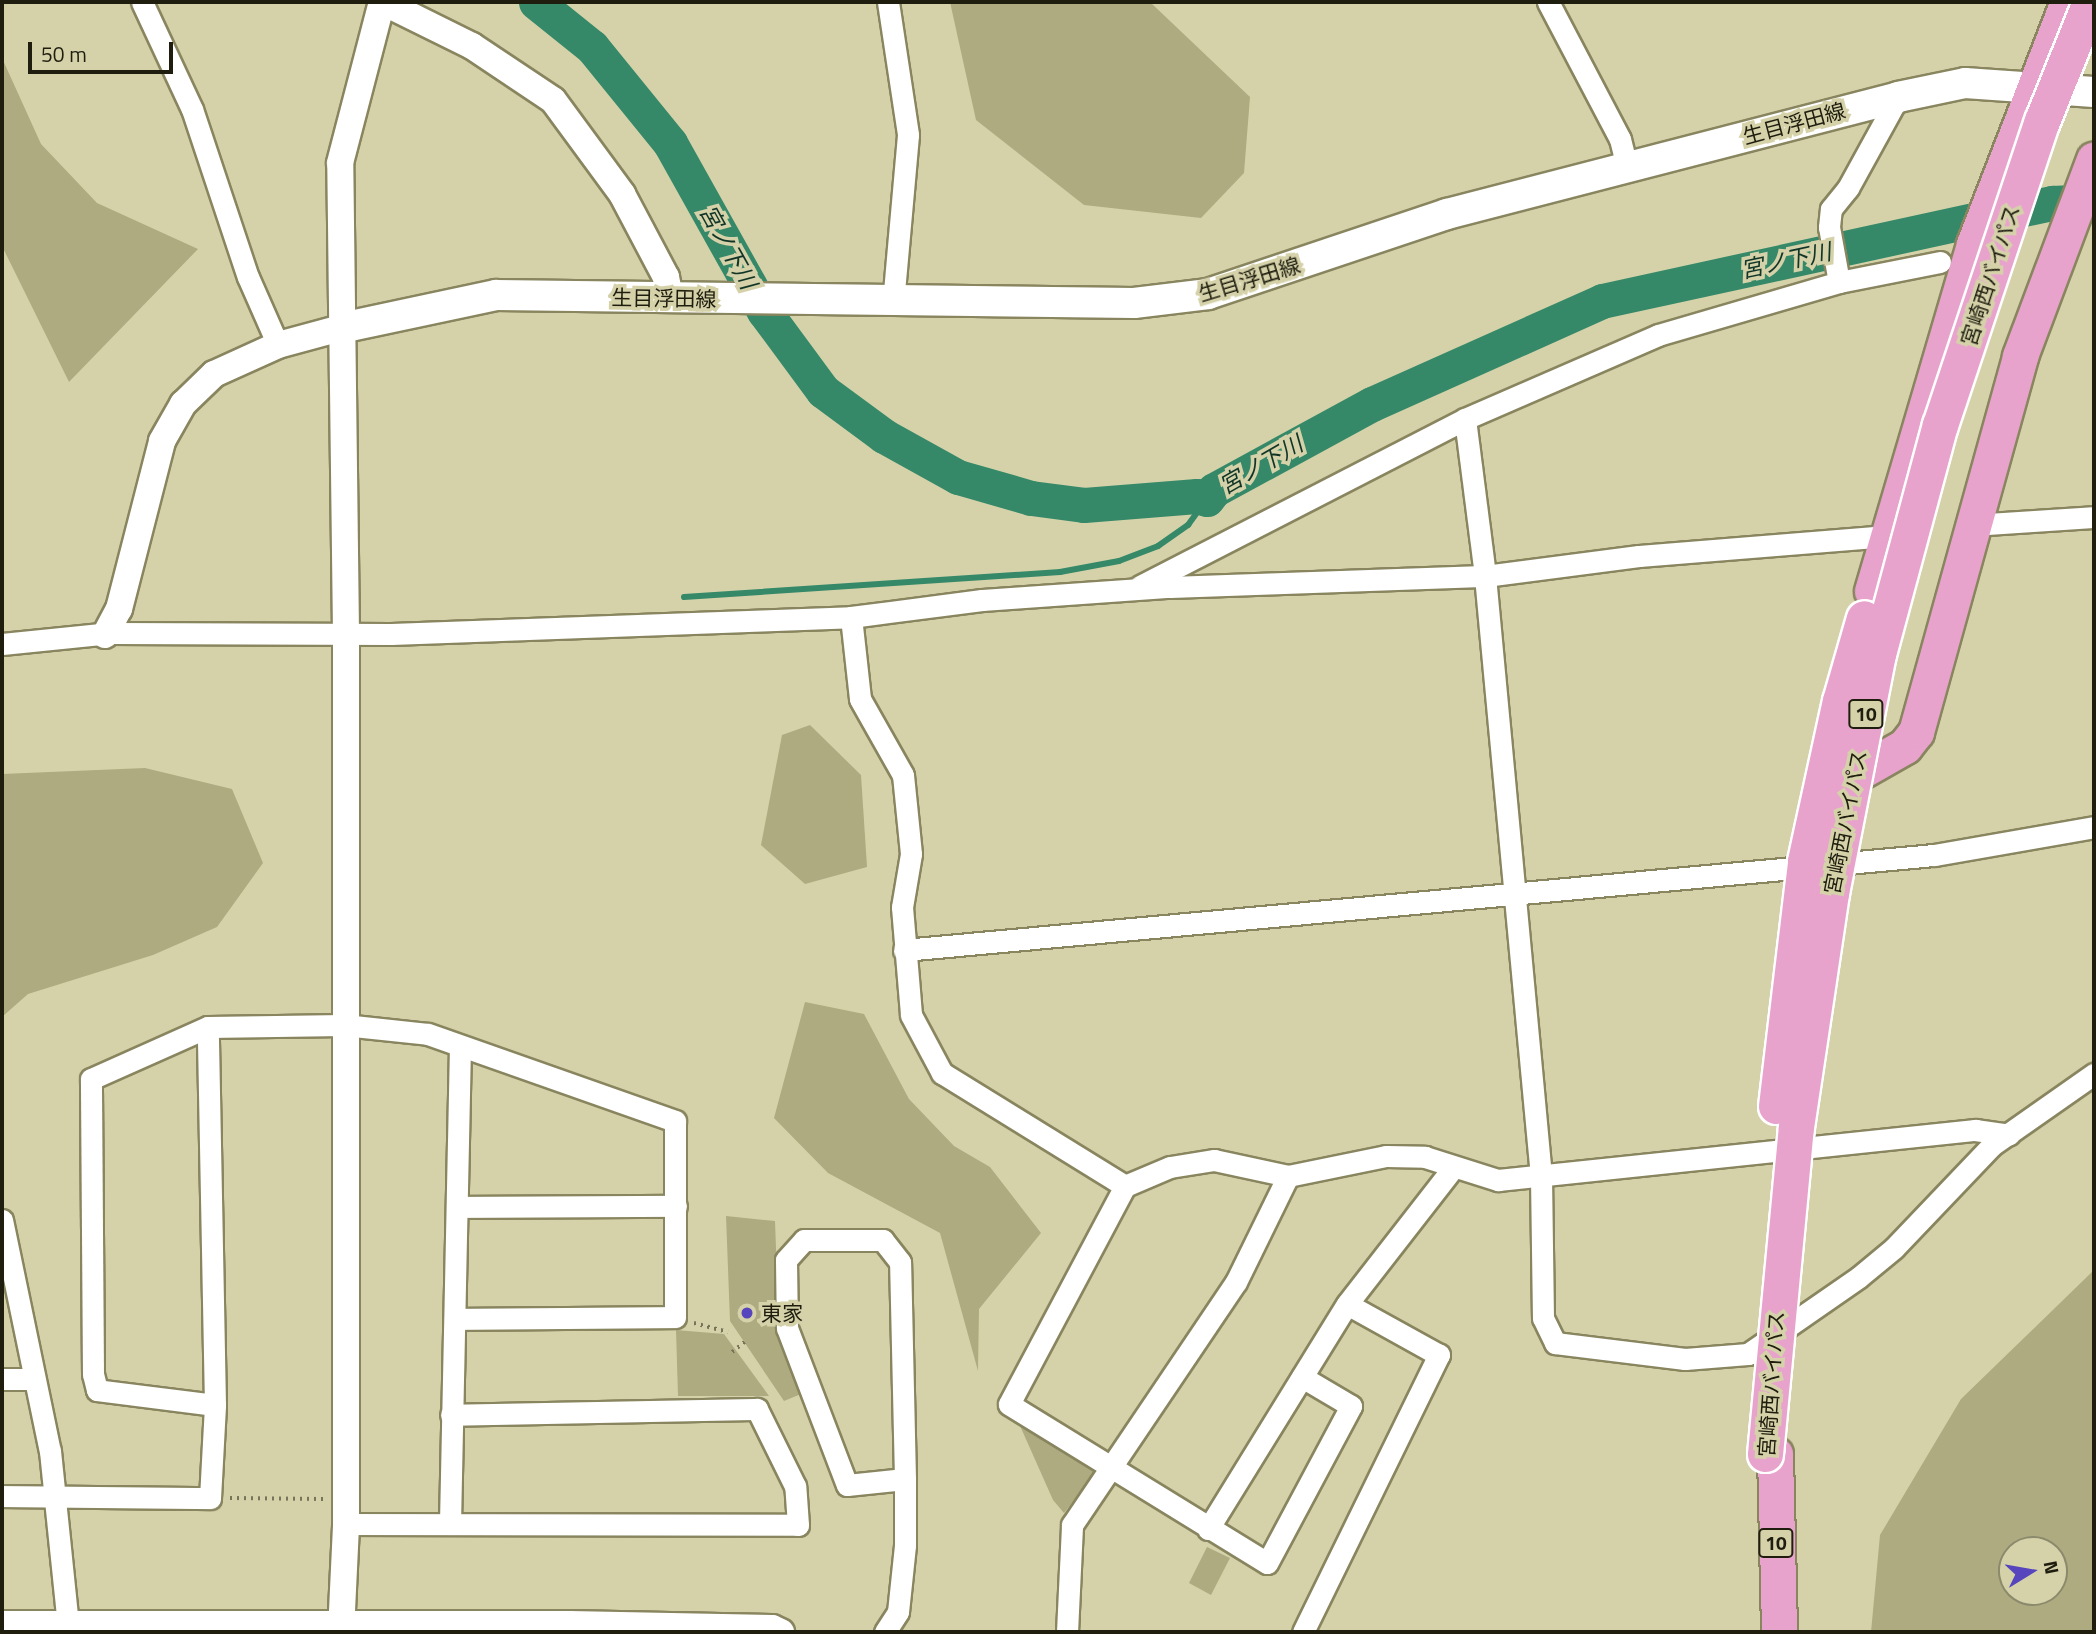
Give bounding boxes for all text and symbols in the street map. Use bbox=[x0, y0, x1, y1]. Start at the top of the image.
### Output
scale bar bbox=[32, 28, 177, 72]
text: 50 m bbox=[41, 38, 87, 70]
street label: 生目浮田線 bbox=[1740, 97, 1848, 149]
water label: 宮ノ下川 bbox=[694, 200, 762, 294]
street label: 宮崎西バイパス bbox=[1955, 201, 2025, 349]
water label: 宮ノ下川 bbox=[1738, 238, 1834, 284]
street label: 生目浮田線 bbox=[1195, 252, 1303, 306]
street label: 生目浮田線 bbox=[611, 284, 717, 312]
water label: 宮ノ下川 bbox=[1214, 430, 1308, 500]
road number: 10 bbox=[1847, 698, 1885, 730]
street label: 宮崎西バイパス bbox=[1819, 747, 1871, 897]
place label: 東家 bbox=[761, 1300, 803, 1326]
marker: 東家 bbox=[739, 1305, 755, 1321]
street label: 宮崎西バイパス bbox=[1753, 1310, 1789, 1458]
road number: 10 bbox=[1757, 1527, 1795, 1558]
north arrow bbox=[1998, 1536, 2068, 1606]
text: N bbox=[2037, 1558, 2068, 1577]

